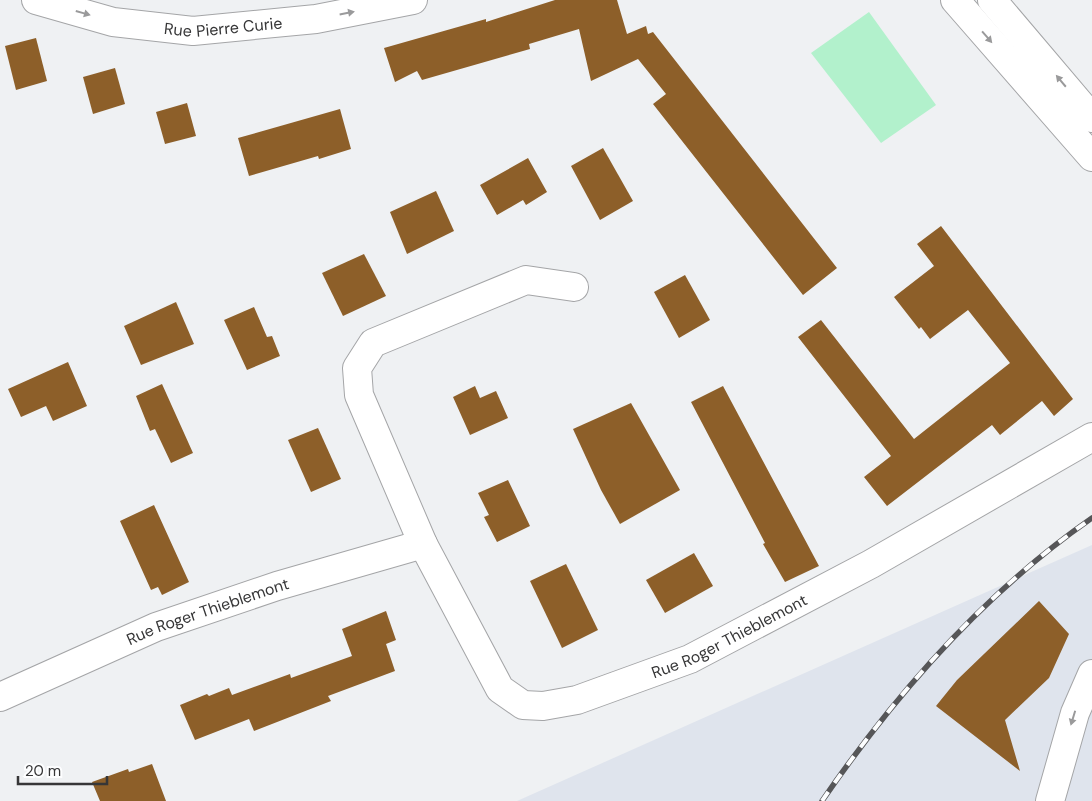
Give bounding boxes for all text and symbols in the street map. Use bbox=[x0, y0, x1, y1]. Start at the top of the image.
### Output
one-way arrow bbox=[339, 8, 355, 16]
one-way arrow bbox=[75, 10, 90, 18]
street label: Rue Pierre Curie bbox=[163, 12, 283, 42]
one-way arrow bbox=[981, 30, 993, 42]
one-way arrow bbox=[1055, 74, 1066, 87]
street label: Rue Roger Thieblemont bbox=[123, 573, 291, 650]
street label: Rue Roger Thieblemont bbox=[648, 589, 811, 683]
one-way arrow bbox=[1069, 711, 1077, 726]
scale bar bbox=[18, 754, 106, 786]
text: 20 m bbox=[25, 761, 61, 781]

